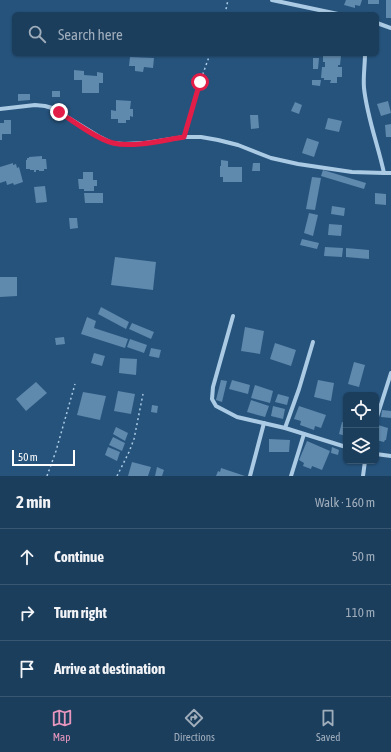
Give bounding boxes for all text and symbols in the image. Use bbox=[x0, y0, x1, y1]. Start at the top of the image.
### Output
search box bbox=[12, 12, 379, 56]
icon: search bbox=[26, 23, 48, 45]
text: Search here bbox=[58, 26, 123, 43]
route start bbox=[191, 73, 209, 91]
route end bbox=[50, 103, 68, 121]
map controls bbox=[343, 392, 379, 464]
button: locate bbox=[343, 392, 379, 428]
button: layers bbox=[343, 428, 379, 464]
scale bar bbox=[12, 448, 75, 467]
text: 50 m bbox=[18, 451, 38, 463]
text: 2 min bbox=[16, 492, 51, 512]
text: Walk · 160 m bbox=[315, 495, 375, 510]
icon: ahead bbox=[16, 546, 38, 568]
text: Continue bbox=[54, 548, 104, 565]
text: 50 m bbox=[352, 549, 375, 564]
icon: right bbox=[16, 602, 38, 624]
text: Turn right bbox=[54, 604, 107, 621]
text: 110 m bbox=[346, 605, 375, 620]
icon: arrive bbox=[16, 658, 38, 680]
text: Arrive at destination bbox=[54, 660, 165, 677]
tab: Map bbox=[51, 707, 73, 743]
tab: Directions bbox=[174, 707, 215, 743]
tab: Saved bbox=[316, 707, 340, 743]

